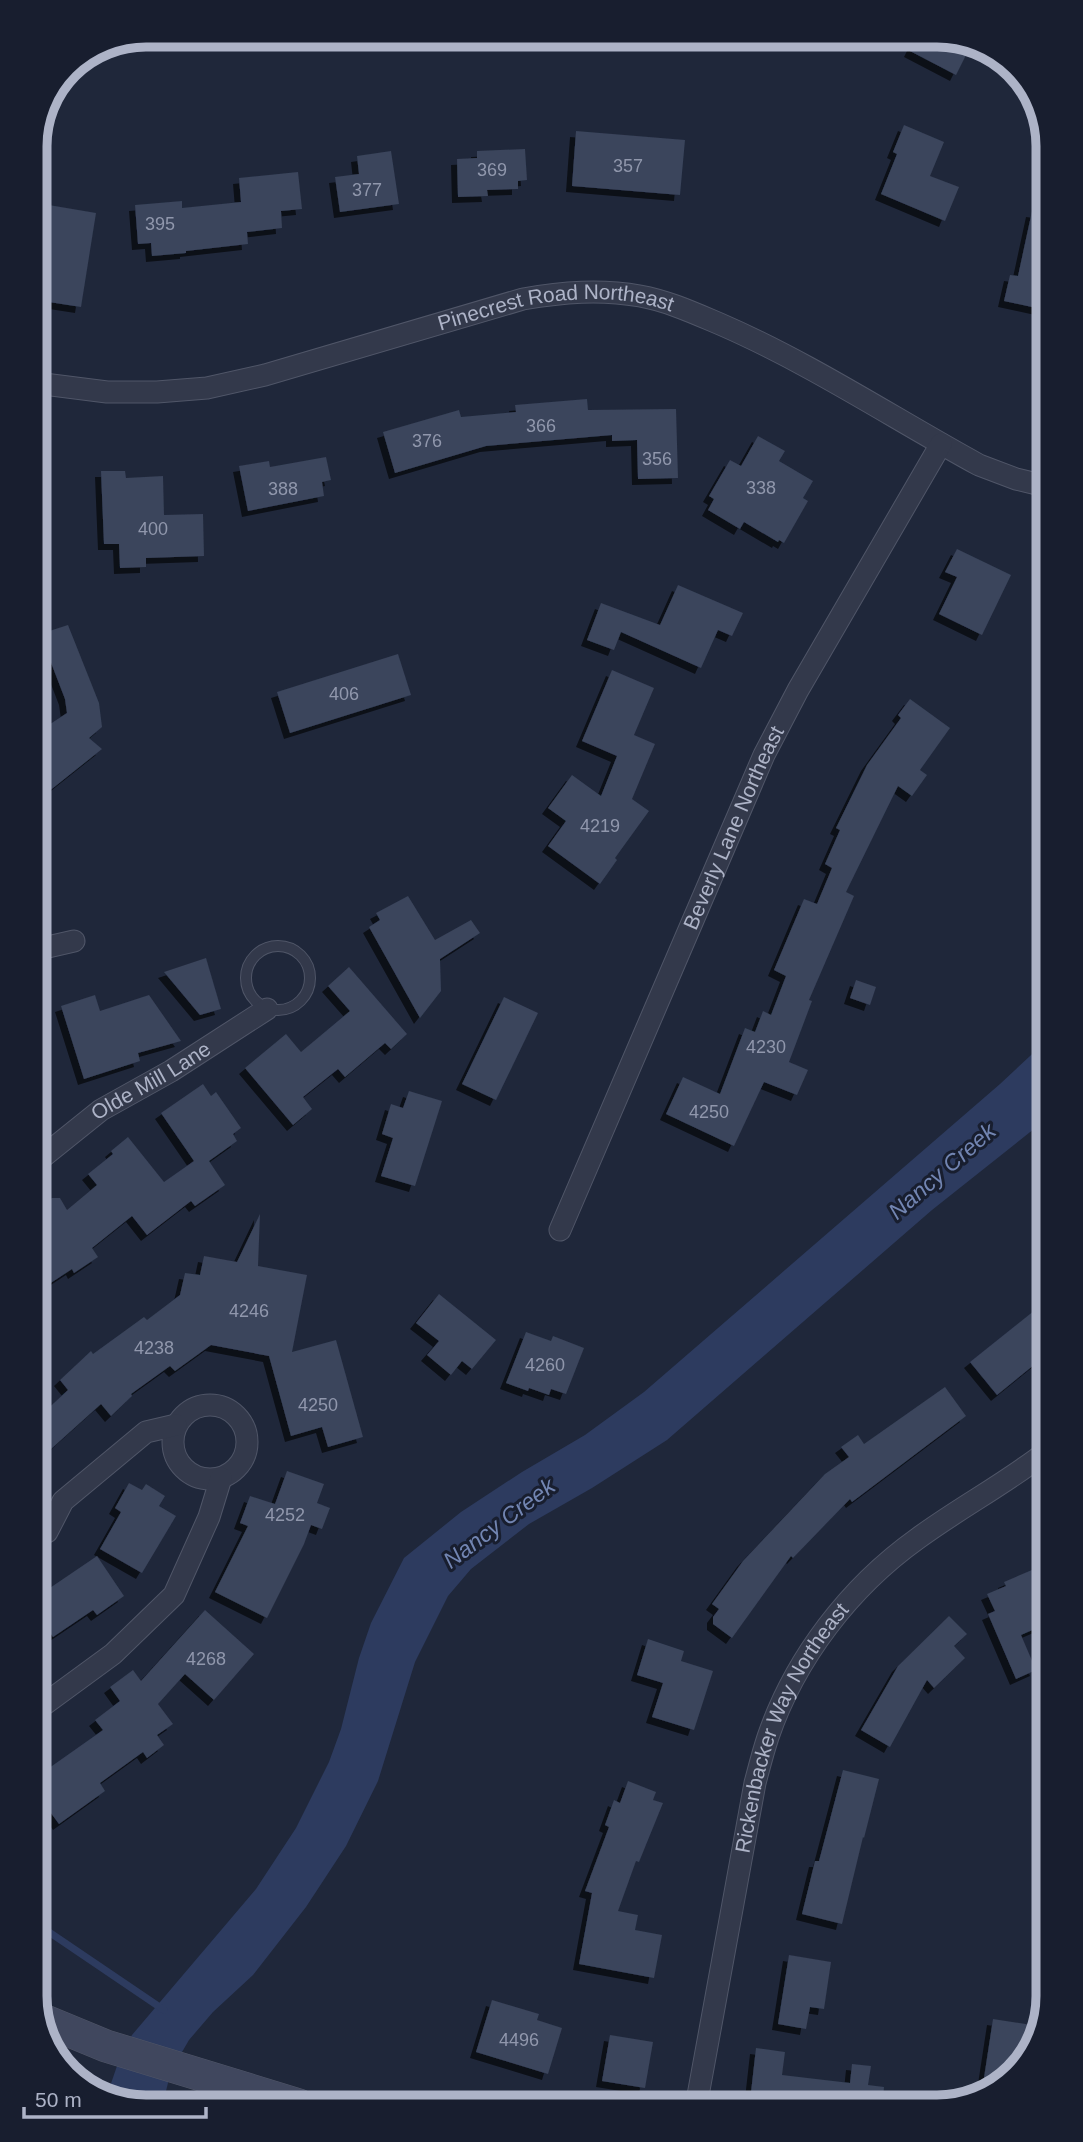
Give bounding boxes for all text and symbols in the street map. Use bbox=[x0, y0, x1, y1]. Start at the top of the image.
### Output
house number: 357 bbox=[613, 156, 643, 176]
house number: 369 bbox=[477, 160, 507, 180]
house number: 377 bbox=[352, 180, 382, 200]
house number: 395 bbox=[145, 214, 175, 234]
street label: Pinecrest Road Northeast bbox=[435, 280, 677, 335]
house number: 366 bbox=[526, 416, 556, 436]
house number: 376 bbox=[412, 431, 442, 451]
house number: 356 bbox=[642, 449, 672, 469]
house number: 338 bbox=[746, 478, 776, 498]
house number: 388 bbox=[268, 479, 298, 499]
house number: 400 bbox=[138, 519, 168, 539]
house number: 406 bbox=[329, 684, 359, 704]
street label: Beverly Lane Northeast bbox=[678, 722, 788, 933]
house number: 4219 bbox=[580, 816, 620, 836]
street label: Olde Mill Lane bbox=[86, 1037, 215, 1124]
house number: 4230 bbox=[746, 1037, 786, 1057]
house number: 4250 bbox=[689, 1102, 729, 1122]
water label: Nancy Creek bbox=[883, 1117, 1002, 1224]
house number: 4246 bbox=[229, 1301, 269, 1321]
house number: 4238 bbox=[134, 1338, 174, 1358]
house number: 4260 bbox=[525, 1355, 565, 1375]
house number: 4250 bbox=[298, 1395, 338, 1415]
water label: Nancy Creek bbox=[438, 1472, 561, 1573]
house number: 4252 bbox=[265, 1505, 305, 1525]
street label: Rickenbacker Way Northeast bbox=[730, 1598, 853, 1855]
house number: 4268 bbox=[186, 1649, 226, 1669]
house number: 4496 bbox=[499, 2030, 539, 2050]
scale bar bbox=[24, 2076, 206, 2120]
text: 50 m bbox=[35, 2088, 82, 2111]

